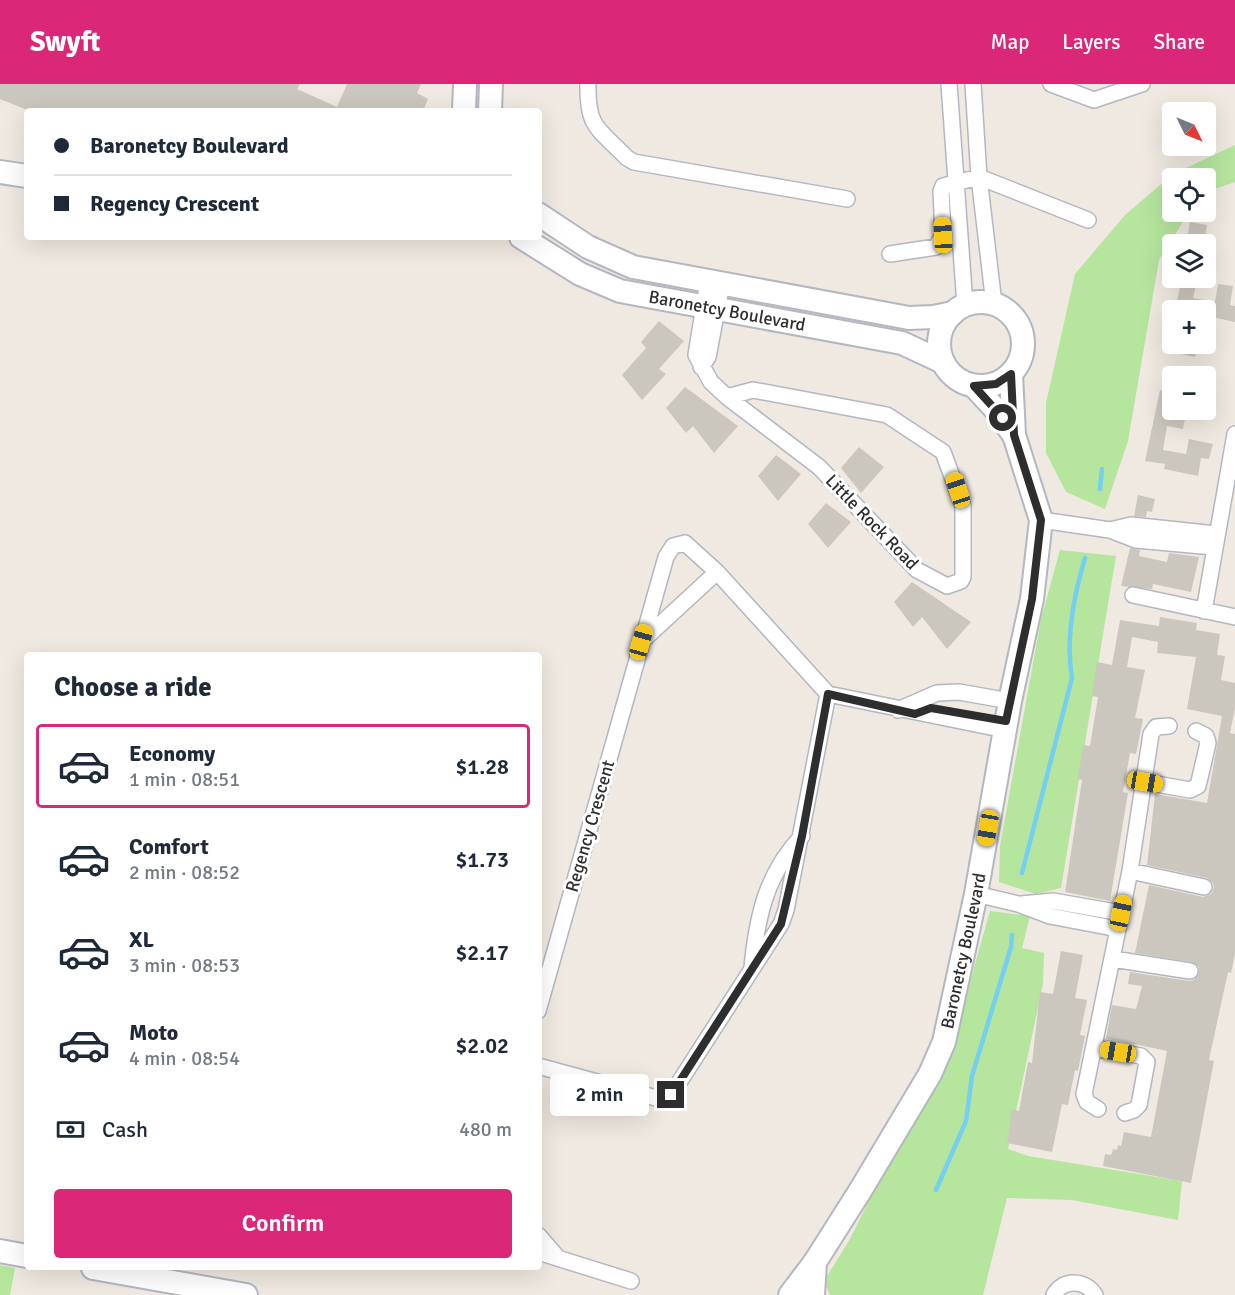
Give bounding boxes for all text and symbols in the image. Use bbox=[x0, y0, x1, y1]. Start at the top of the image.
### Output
text: Swyft bbox=[30, 25, 100, 59]
text: Map bbox=[991, 29, 1029, 55]
text: Layers bbox=[1062, 29, 1120, 55]
text: Share bbox=[1153, 29, 1205, 55]
north arrow bbox=[1162, 102, 1216, 156]
map controls bbox=[1162, 102, 1216, 420]
text: Baronetcy Boulevard bbox=[90, 132, 289, 159]
button: locate bbox=[1162, 168, 1216, 222]
text: Regency Crescent bbox=[90, 190, 259, 217]
car bbox=[933, 217, 953, 253]
button: layers bbox=[1162, 234, 1216, 288]
street label: Baronetcy Boulevard bbox=[647, 286, 807, 336]
button: + bbox=[1162, 300, 1216, 354]
button: − bbox=[1162, 366, 1216, 420]
route start bbox=[989, 404, 1016, 431]
street label: Little Rock Road bbox=[821, 470, 923, 574]
car bbox=[944, 470, 972, 510]
car bbox=[627, 622, 655, 662]
text: Choose a ride bbox=[54, 671, 212, 704]
icon: car bbox=[57, 739, 111, 793]
text: Economy bbox=[129, 740, 215, 767]
text: $1.28 bbox=[455, 753, 509, 780]
street label: Regency Crescent bbox=[561, 757, 619, 895]
text: 1 min · 08:51 bbox=[129, 767, 240, 792]
car bbox=[1126, 770, 1164, 794]
car bbox=[976, 809, 1000, 847]
icon: car bbox=[57, 832, 111, 886]
text: Comfort bbox=[129, 833, 209, 860]
text: $1.73 bbox=[455, 846, 509, 873]
text: 2 min · 08:52 bbox=[129, 860, 240, 885]
street label: Baronetcy Boulevard bbox=[936, 871, 991, 1031]
car bbox=[1108, 894, 1134, 932]
icon: car bbox=[57, 925, 111, 979]
text: XL bbox=[129, 926, 154, 953]
text: $2.17 bbox=[455, 939, 509, 966]
text: 3 min · 08:53 bbox=[129, 953, 240, 978]
icon: car bbox=[57, 1018, 111, 1072]
text: Moto bbox=[129, 1019, 178, 1046]
text: $2.02 bbox=[455, 1032, 509, 1059]
car bbox=[1099, 1040, 1137, 1064]
text: 4 min · 08:54 bbox=[129, 1046, 240, 1071]
callout: 2 min bbox=[551, 1074, 650, 1116]
route end bbox=[657, 1081, 684, 1108]
text: 2 min bbox=[576, 1082, 623, 1107]
icon: cash bbox=[54, 1113, 87, 1146]
text: Cash bbox=[102, 1116, 148, 1143]
text: 480 m bbox=[459, 1117, 512, 1142]
button: Confirm bbox=[54, 1189, 512, 1258]

